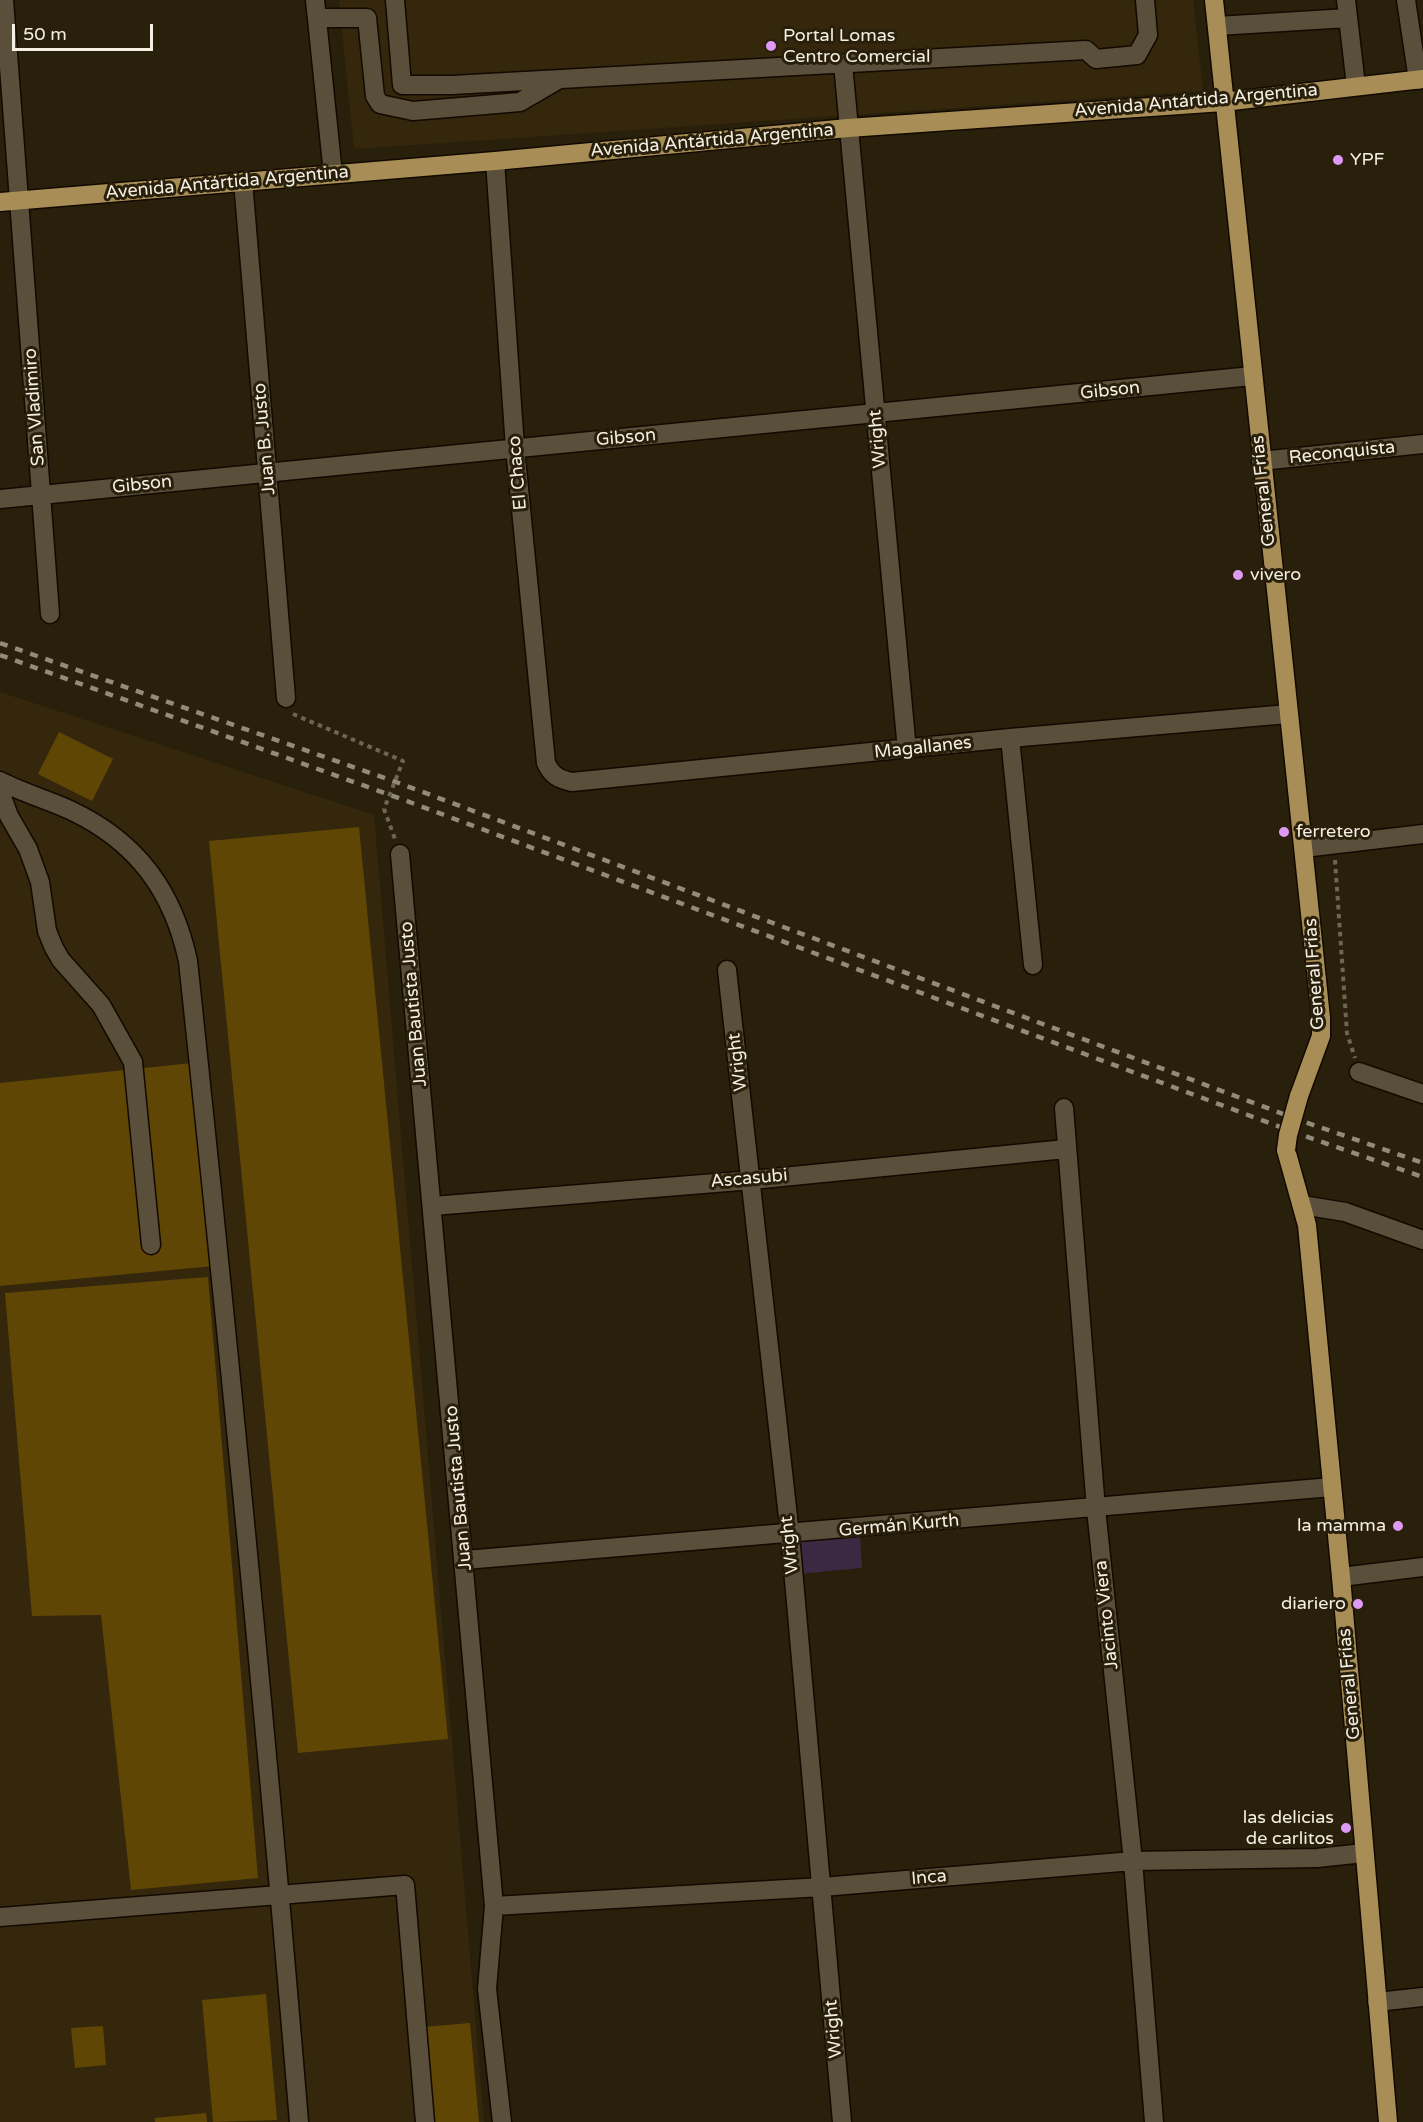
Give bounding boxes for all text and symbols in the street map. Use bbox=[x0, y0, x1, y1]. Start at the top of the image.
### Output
scale bar bbox=[15, 12, 156, 50]
text: 50 m bbox=[23, 23, 67, 45]
place label: Portal Lomas Centro Comercial bbox=[783, 25, 930, 68]
marker: Portal Lomas Centro Comercial bbox=[764, 39, 778, 53]
street label: Avenida Antártida Argentina bbox=[1073, 80, 1319, 122]
street label: Avenida Antártida Argentina bbox=[589, 120, 835, 162]
place label: YPF bbox=[1350, 149, 1385, 171]
marker: YPF bbox=[1331, 153, 1345, 167]
street label: Avenida Antártida Argentina bbox=[104, 162, 350, 204]
street label: San Vladimiro bbox=[20, 347, 50, 467]
street label: Gibson bbox=[1079, 377, 1141, 405]
street label: Juan B. Justo bbox=[249, 382, 281, 496]
street label: Wright bbox=[865, 409, 891, 469]
street label: Gibson bbox=[595, 425, 657, 451]
street label: General Frías bbox=[1247, 434, 1281, 548]
street label: El Chaco bbox=[504, 435, 532, 511]
street label: Reconquista bbox=[1288, 437, 1396, 469]
street label: Gibson bbox=[111, 471, 173, 499]
place label: vivero bbox=[1250, 564, 1301, 586]
marker: vivero bbox=[1231, 568, 1245, 582]
street label: Magallanes bbox=[873, 732, 973, 764]
place label: ferretero bbox=[1296, 821, 1371, 843]
marker: ferretero bbox=[1277, 825, 1291, 839]
street label: General Frías bbox=[1300, 918, 1330, 1030]
street label: Juan Bautista Justo bbox=[396, 920, 432, 1088]
street label: Wright bbox=[724, 1032, 752, 1092]
street label: Ascasubi bbox=[710, 1165, 788, 1193]
street label: Juan Bautista Justo bbox=[441, 1404, 477, 1572]
street label: Germán Kurth bbox=[838, 1510, 960, 1542]
street label: Wright bbox=[776, 1515, 804, 1575]
place label: la mamma bbox=[1297, 1515, 1386, 1537]
marker: la mamma bbox=[1391, 1519, 1405, 1533]
street label: Jacinto Viera bbox=[1091, 1559, 1123, 1671]
place label: diariero bbox=[1281, 1593, 1346, 1615]
marker: diariero bbox=[1351, 1597, 1365, 1611]
street label: General Frías bbox=[1334, 1627, 1366, 1741]
place label: las delicias de carlitos bbox=[1243, 1807, 1334, 1850]
marker: las delicias de carlitos bbox=[1339, 1821, 1353, 1835]
street label: Inca bbox=[910, 1866, 948, 1890]
street label: Wright bbox=[821, 1999, 847, 2059]

